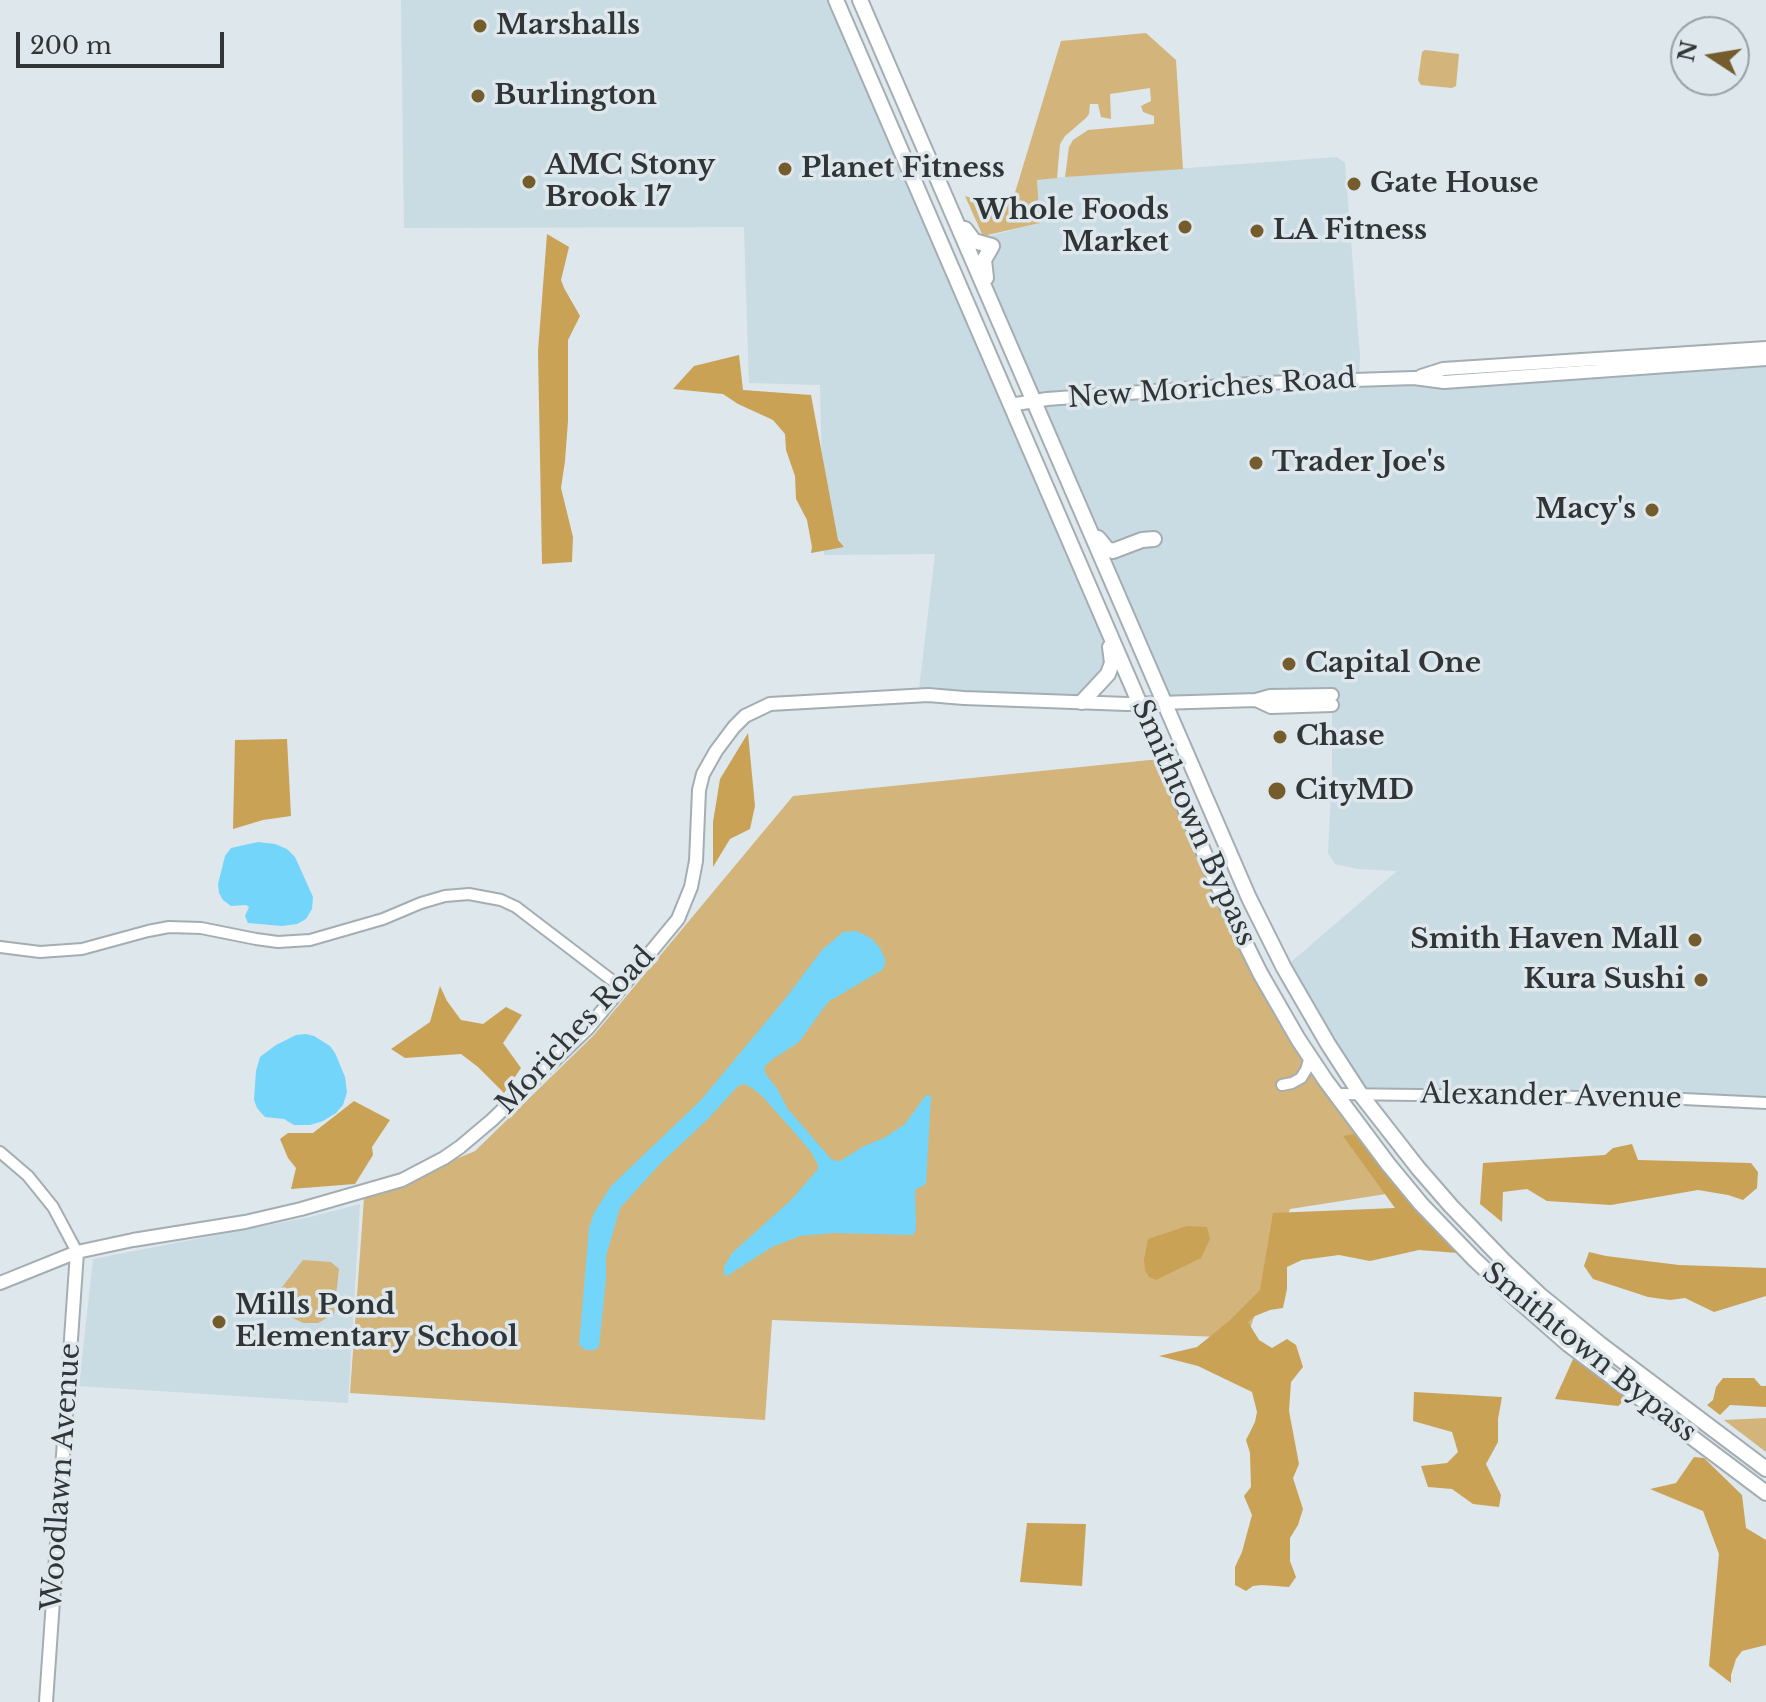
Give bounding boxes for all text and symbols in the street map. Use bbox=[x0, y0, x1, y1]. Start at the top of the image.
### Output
place label: Marshalls bbox=[496, 9, 640, 43]
scale bar bbox=[20, 16, 228, 66]
north arrow bbox=[1670, 16, 1750, 96]
marker: Marshalls bbox=[471, 17, 489, 35]
text: 200 m bbox=[30, 31, 112, 60]
text: N bbox=[1673, 38, 1703, 64]
place label: Burlington bbox=[494, 79, 657, 113]
marker: Burlington bbox=[469, 87, 487, 105]
place label: AMC Stony Brook 17 bbox=[545, 149, 715, 215]
place label: Planet Fitness bbox=[801, 152, 1005, 186]
marker: Planet Fitness bbox=[776, 160, 794, 178]
place label: Gate House bbox=[1370, 167, 1539, 201]
marker: AMC Stony Brook 17 bbox=[520, 173, 538, 191]
marker: Gate House bbox=[1345, 175, 1363, 193]
place label: Whole Foods Market bbox=[974, 194, 1169, 260]
place label: LA Fitness bbox=[1273, 214, 1427, 248]
marker: Whole Foods Market bbox=[1176, 218, 1194, 236]
marker: LA Fitness bbox=[1248, 222, 1266, 240]
street label: New Moriches Road bbox=[1067, 362, 1357, 416]
place label: Trader Joe's bbox=[1272, 446, 1445, 480]
marker: Trader Joe's bbox=[1247, 454, 1265, 472]
place label: Macy's bbox=[1535, 493, 1636, 527]
marker: Macy's bbox=[1643, 501, 1661, 519]
place label: Capital One bbox=[1305, 647, 1481, 681]
marker: Capital One bbox=[1280, 655, 1298, 673]
street label: Smithtown Bypass bbox=[1124, 695, 1262, 951]
place label: Chase bbox=[1296, 720, 1385, 754]
marker: Chase bbox=[1271, 728, 1289, 746]
place label: CityMD bbox=[1295, 774, 1414, 808]
marker: CityMD bbox=[1266, 780, 1288, 802]
place label: Smith Haven Mall bbox=[1410, 923, 1679, 957]
marker: Smith Haven Mall bbox=[1686, 931, 1704, 949]
street label: Moriches Road bbox=[490, 940, 662, 1122]
place label: Kura Sushi bbox=[1524, 963, 1685, 997]
marker: Kura Sushi bbox=[1692, 971, 1710, 989]
street label: Alexander Avenue bbox=[1420, 1078, 1682, 1116]
street label: Smithtown Bypass bbox=[1475, 1256, 1703, 1450]
place label: Mills Pond Elementary School bbox=[235, 1289, 518, 1355]
marker: Mills Pond Elementary School bbox=[210, 1313, 228, 1331]
street label: Woodlawn Avenue bbox=[36, 1342, 88, 1612]

